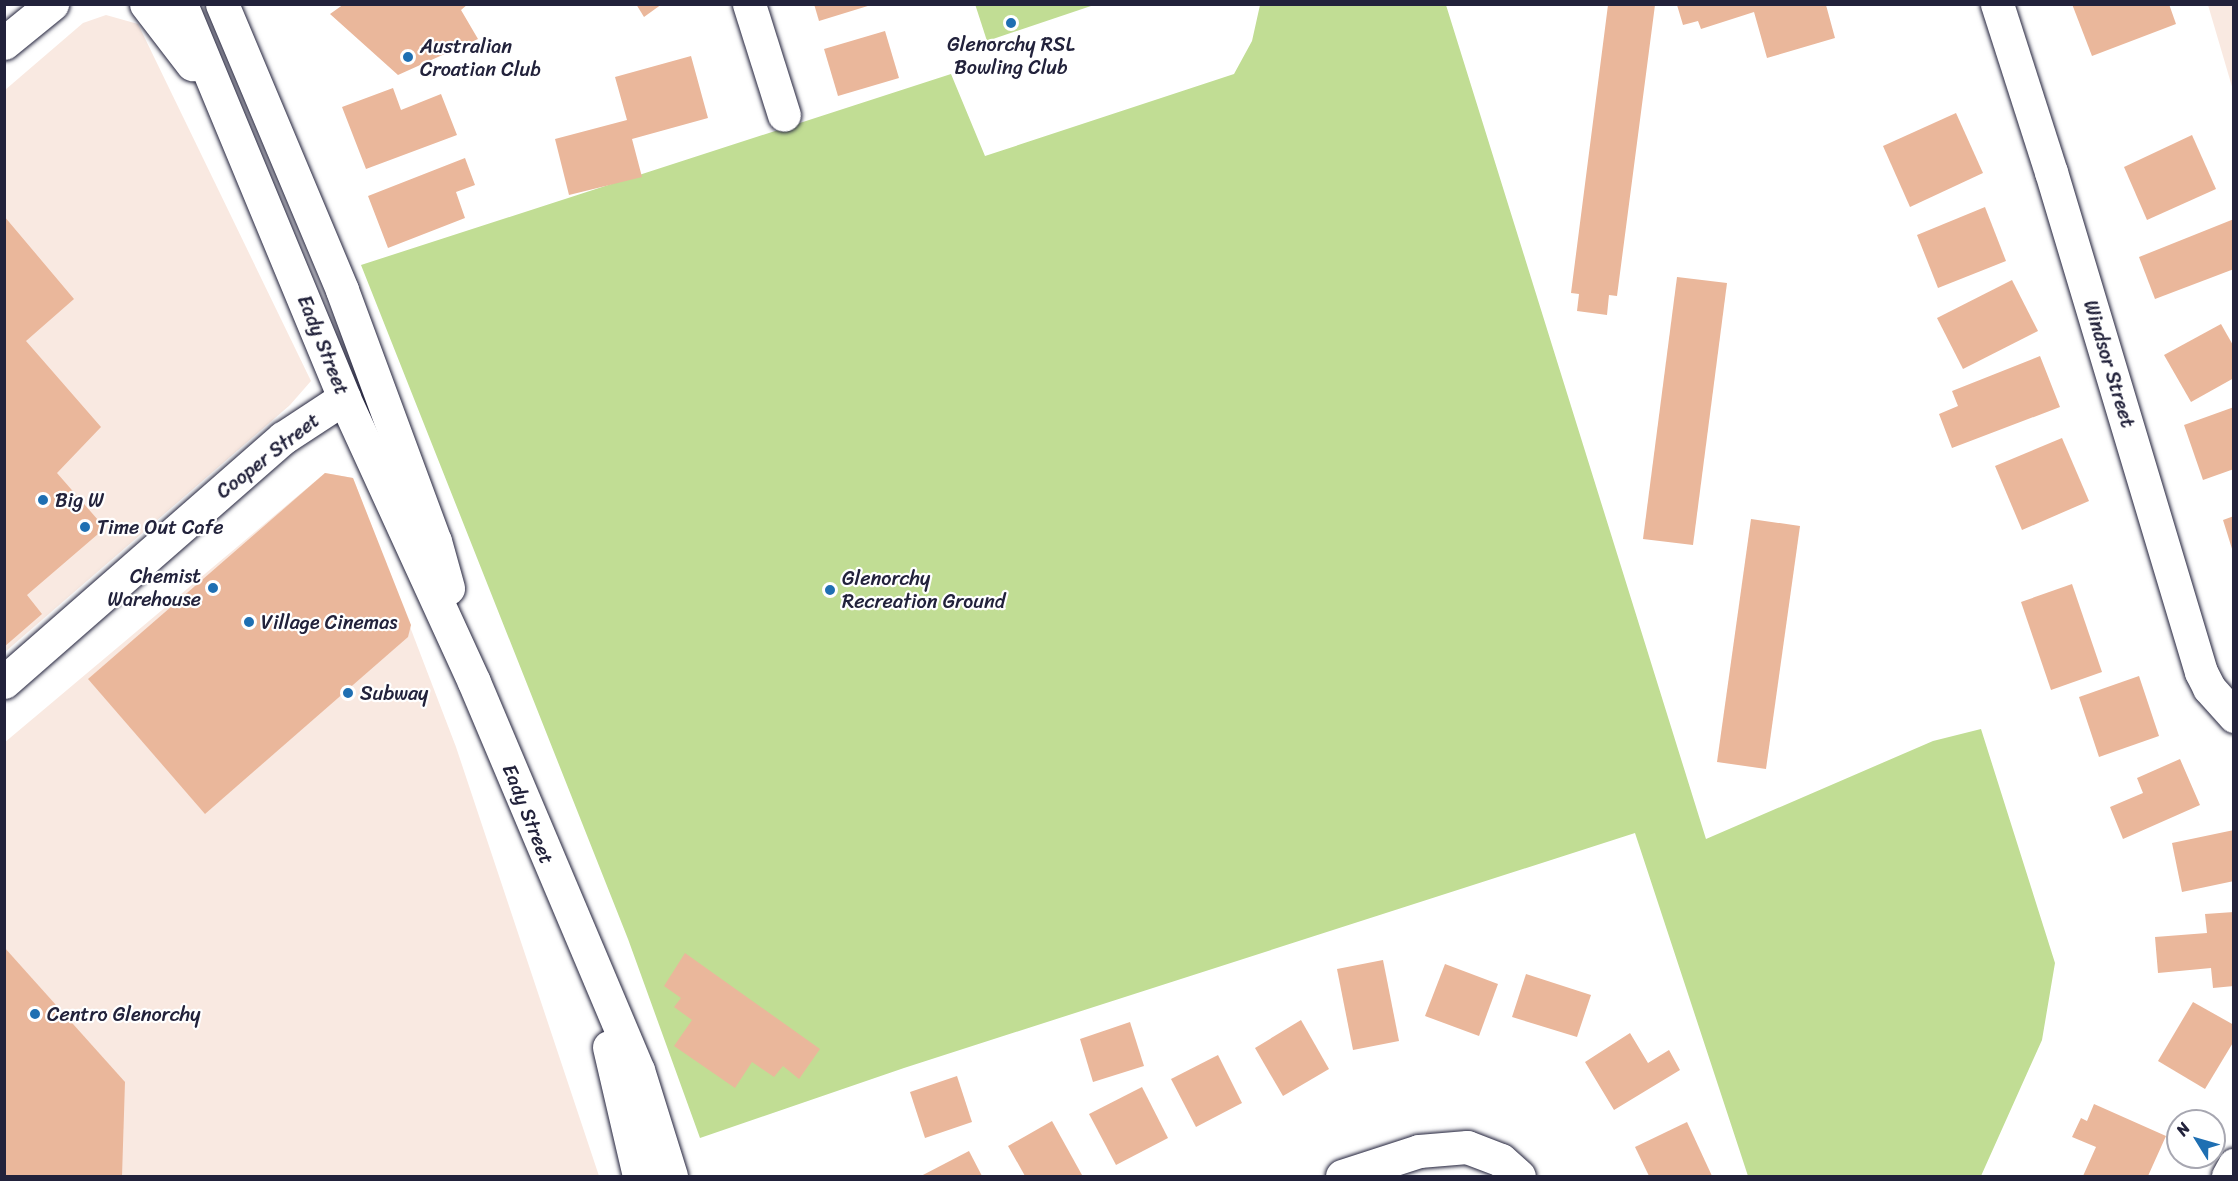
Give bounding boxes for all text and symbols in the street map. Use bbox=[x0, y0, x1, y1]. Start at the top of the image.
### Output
marker: Glenorchy RSL Bowling Club bbox=[1004, 16, 1018, 30]
place label: Glenorchy RSL Bowling Club bbox=[947, 33, 1075, 80]
place label: Australian Croatian Club bbox=[420, 34, 541, 81]
marker: Australian Croatian Club bbox=[401, 50, 415, 64]
street label: Eady Street bbox=[292, 292, 354, 398]
street label: Windsor Street bbox=[2078, 297, 2140, 431]
street label: Cooper Street bbox=[212, 408, 324, 504]
place label: Big W bbox=[55, 488, 104, 512]
marker: Big W bbox=[36, 493, 50, 507]
place label: Time Out Cafe bbox=[97, 515, 224, 539]
marker: Time Out Cafe bbox=[78, 520, 92, 534]
place label: Chemist Warehouse bbox=[107, 564, 201, 611]
place label: Glenorchy Recreation Ground bbox=[842, 566, 1005, 613]
marker: Chemist Warehouse bbox=[206, 581, 220, 595]
marker: Glenorchy Recreation Ground bbox=[823, 583, 837, 597]
place label: Village Cinemas bbox=[261, 610, 397, 634]
marker: Village Cinemas bbox=[242, 615, 256, 629]
place label: Subway bbox=[360, 681, 428, 705]
marker: Subway bbox=[341, 686, 355, 700]
street label: Eady Street bbox=[497, 761, 559, 867]
place label: Centro Glenorchy bbox=[47, 1002, 201, 1026]
marker: Centro Glenorchy bbox=[28, 1007, 42, 1021]
north arrow bbox=[2166, 1109, 2226, 1169]
text: N bbox=[2168, 1116, 2198, 1142]

